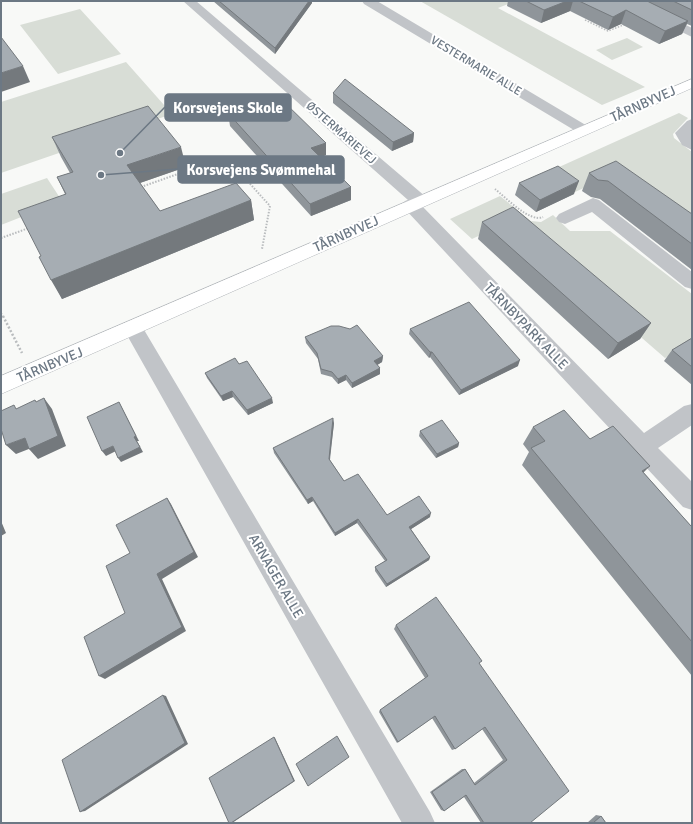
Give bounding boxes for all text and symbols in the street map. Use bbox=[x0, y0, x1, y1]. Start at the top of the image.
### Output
street label: VESTERMARIE ALLE bbox=[428, 33, 524, 99]
street label: TÅRNBYVEJ bbox=[608, 82, 678, 126]
callout: Korsvejens Skole bbox=[165, 94, 291, 121]
text: Korsvejens Skole bbox=[173, 99, 283, 117]
street label: ØSTERMARIEVEJ bbox=[303, 99, 379, 167]
callout: Korsvejens Svømmehal bbox=[178, 156, 344, 183]
text: Korsvejens Svømmehal bbox=[186, 161, 336, 179]
street label: TÅRNBYVEJ bbox=[311, 212, 381, 256]
street label: TÅRNBYPARK ALLE bbox=[480, 279, 572, 373]
street label: TÅRNBYVEJ bbox=[14, 344, 86, 386]
street label: ARNAGER ALLE bbox=[245, 531, 307, 621]

